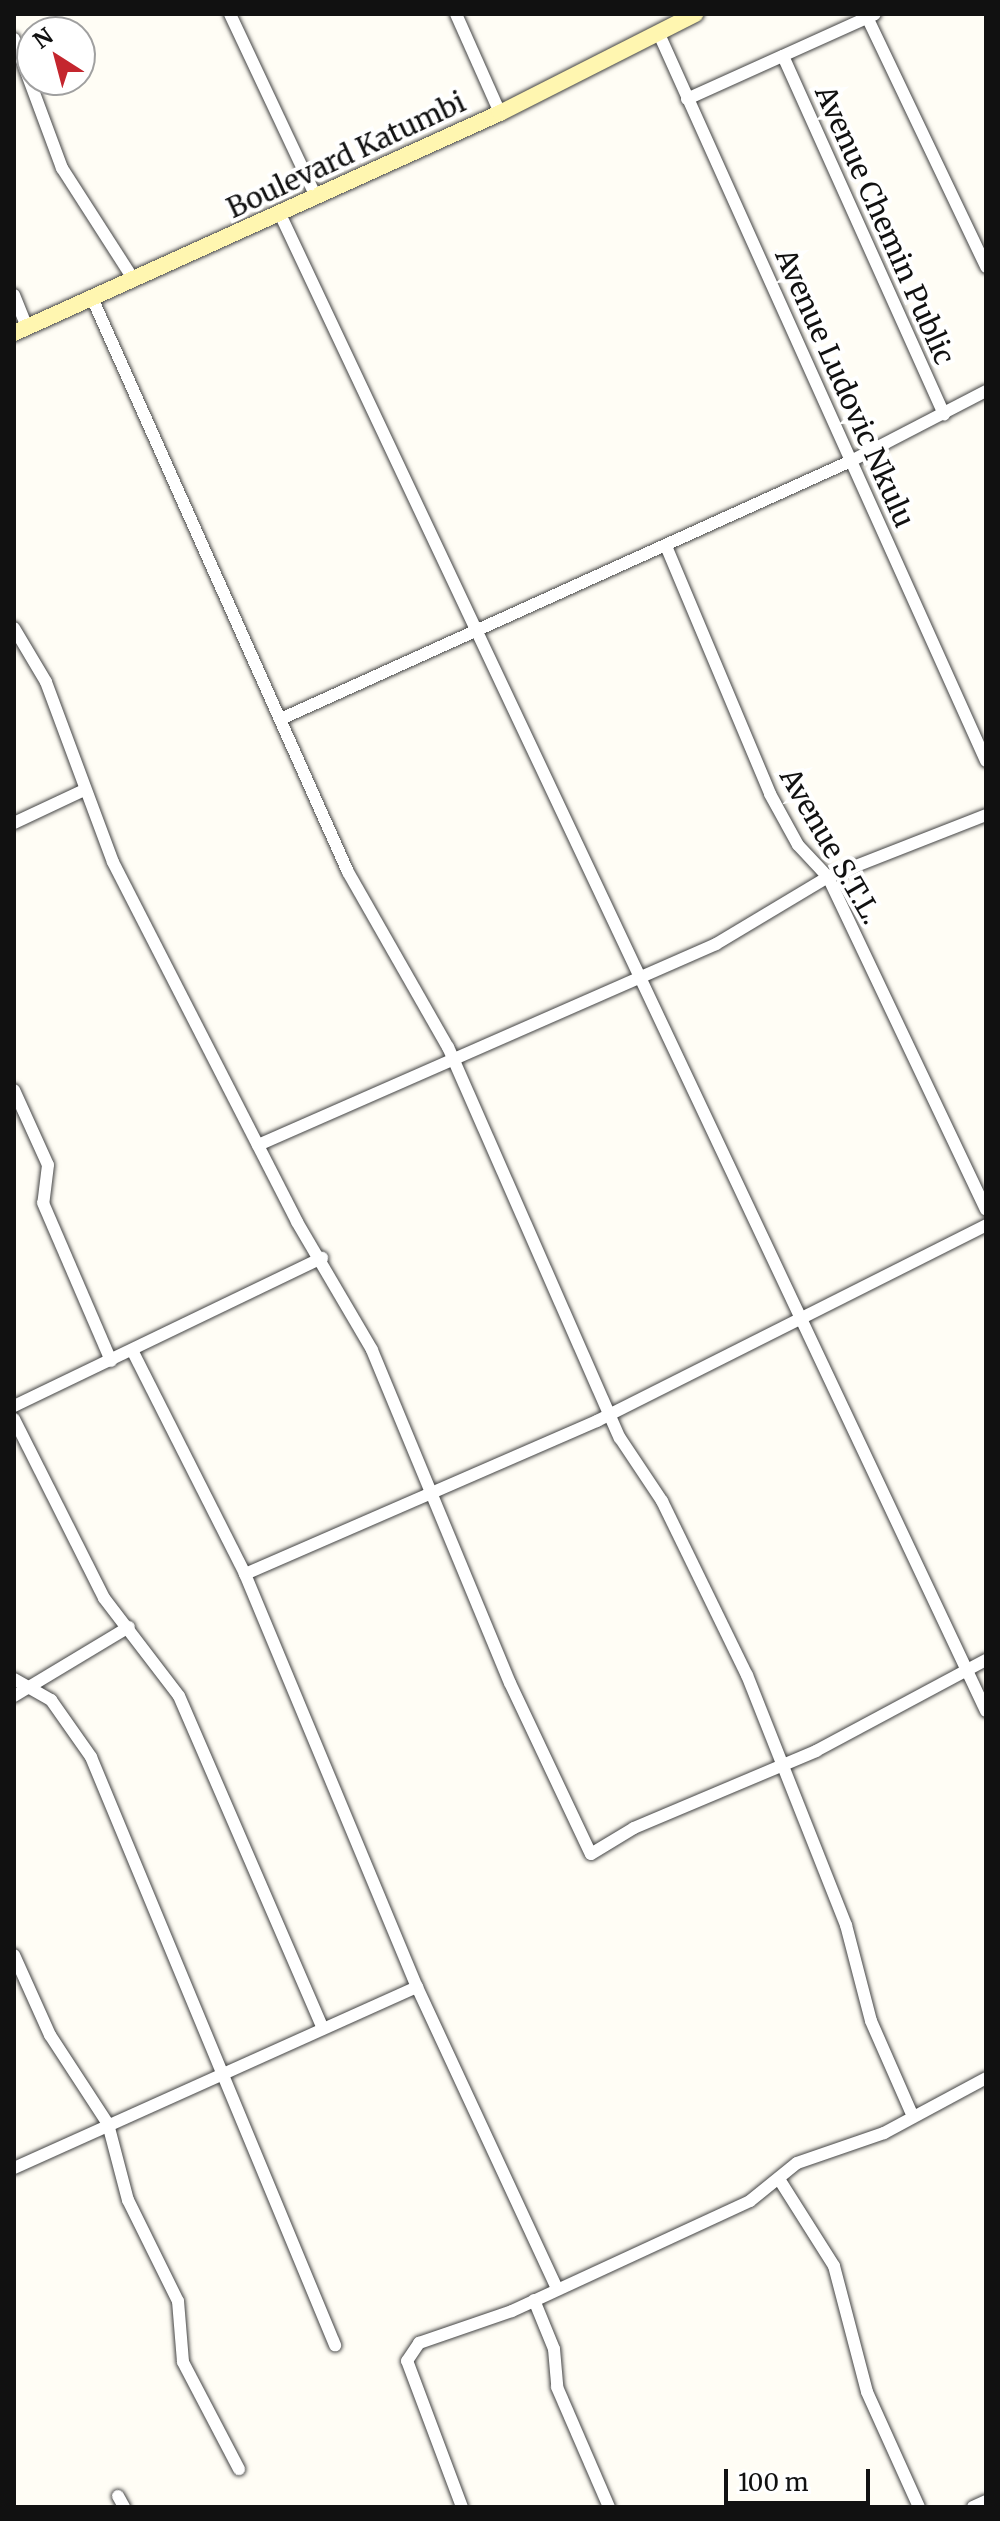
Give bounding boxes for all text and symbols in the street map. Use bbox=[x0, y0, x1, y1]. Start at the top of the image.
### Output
north arrow bbox=[16, 16, 96, 96]
text: N bbox=[28, 22, 58, 55]
street label: Avenue Chemin Public bbox=[808, 80, 962, 370]
street label: Boulevard Katumbi bbox=[221, 85, 471, 225]
street label: Avenue Ludovic Nkulu bbox=[768, 244, 922, 532]
street label: Avenue S.T.L. bbox=[773, 762, 889, 930]
scale bar bbox=[728, 2453, 874, 2503]
text: 100 m bbox=[738, 2467, 808, 2498]

